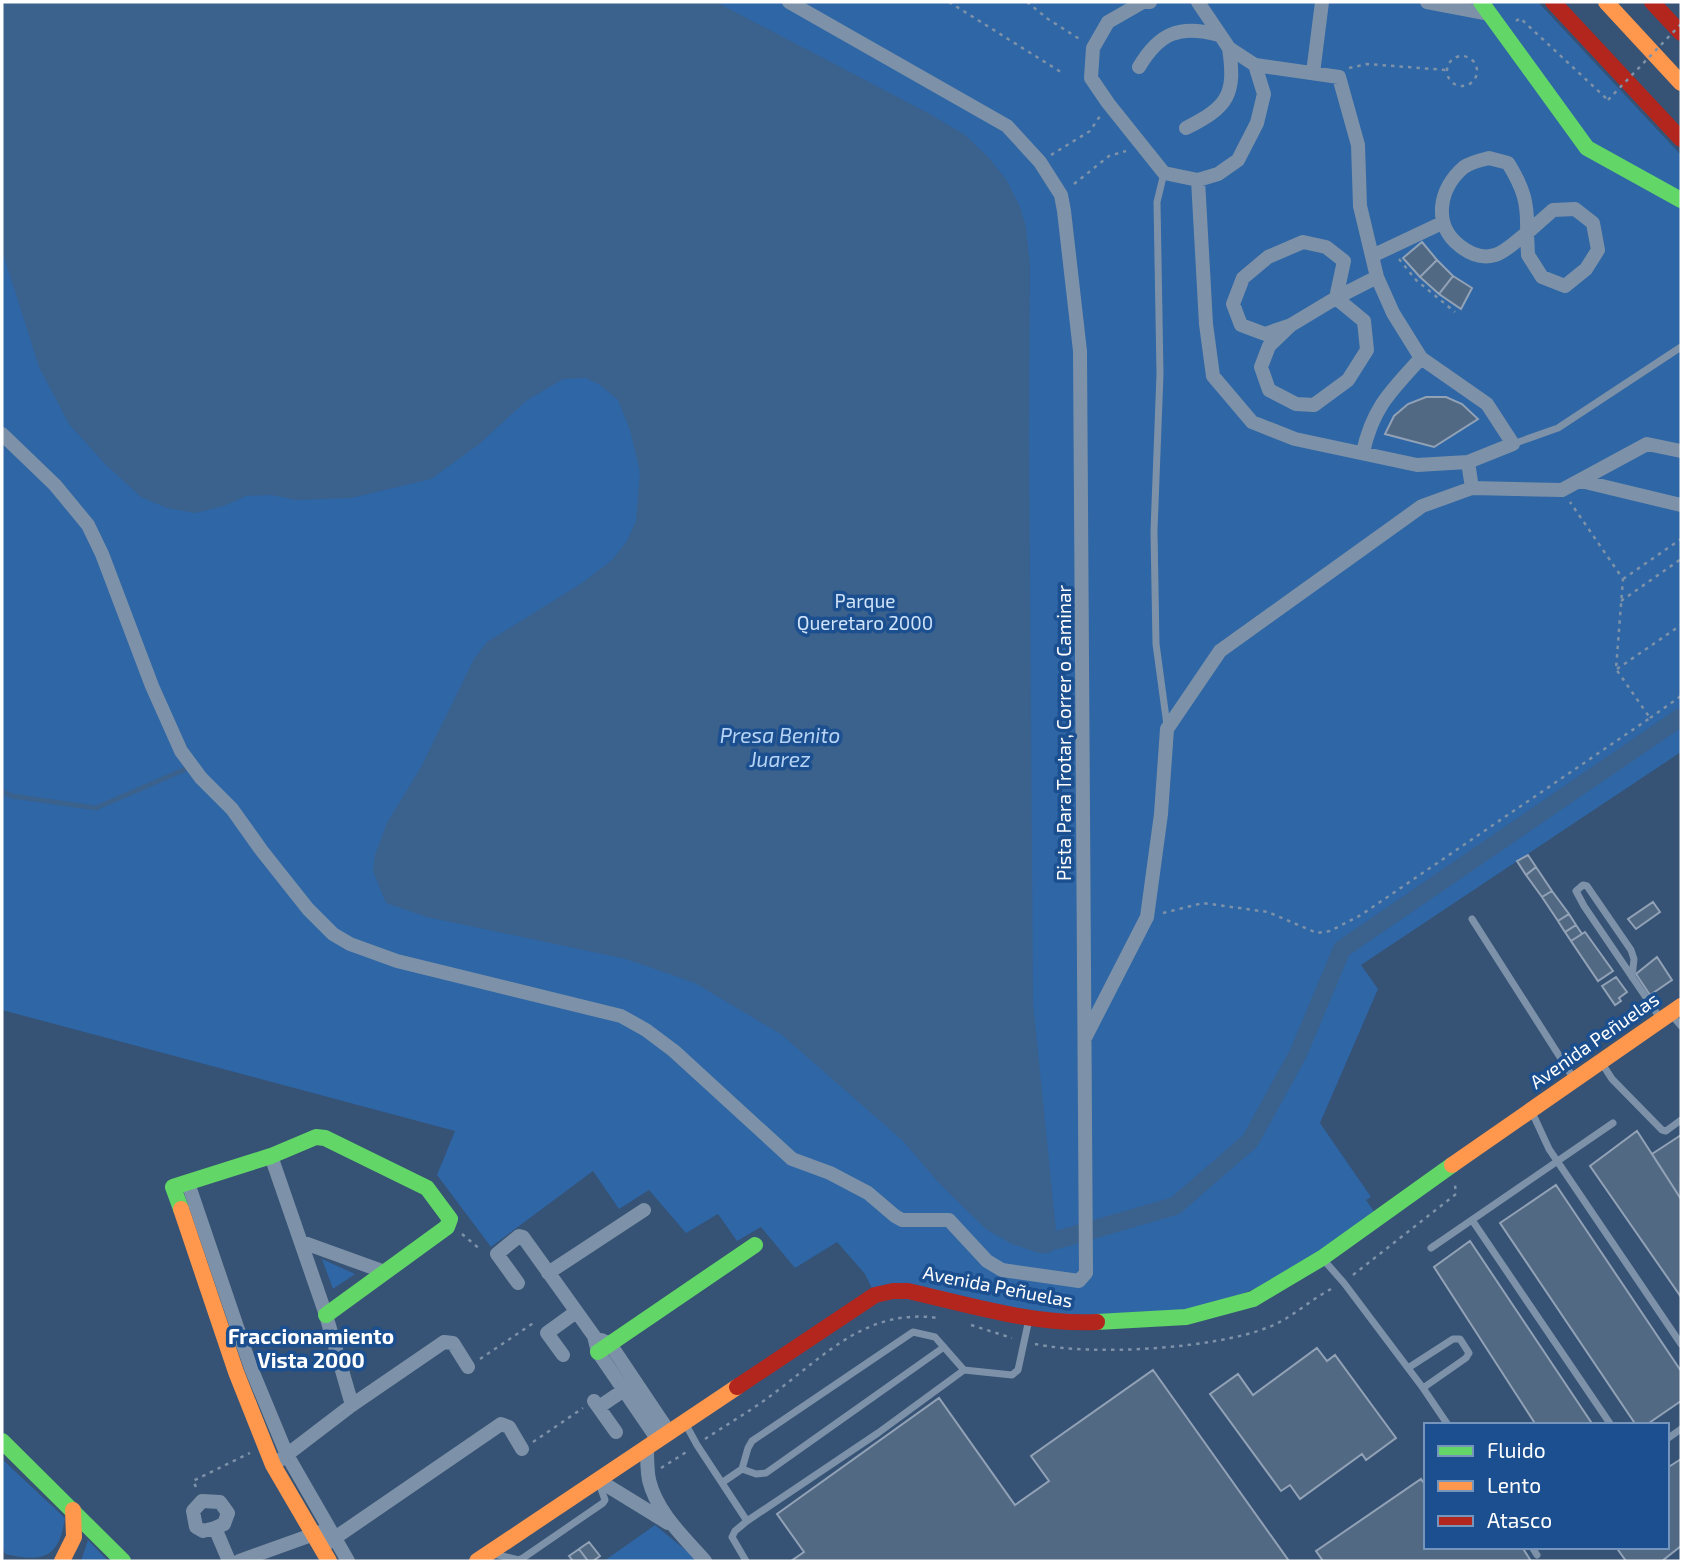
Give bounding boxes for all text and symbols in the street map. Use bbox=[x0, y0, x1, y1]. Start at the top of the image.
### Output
street label: Pista Para Trotar, Correr o Caminar bbox=[1052, 585, 1075, 881]
park label: Parque Queretaro 2000 bbox=[797, 589, 933, 634]
water label: Presa Benito Juarez bbox=[720, 722, 840, 771]
street label: Avenida Peñuelas bbox=[1525, 987, 1663, 1093]
street label: Avenida Peñuelas bbox=[921, 1260, 1075, 1312]
district label: Fraccionamiento Vista 2000 bbox=[228, 1323, 394, 1372]
legend bbox=[1424, 1423, 1669, 1549]
text: Fluido bbox=[1487, 1437, 1546, 1462]
text: Lento bbox=[1487, 1472, 1541, 1497]
text: Atasco bbox=[1487, 1507, 1552, 1532]

